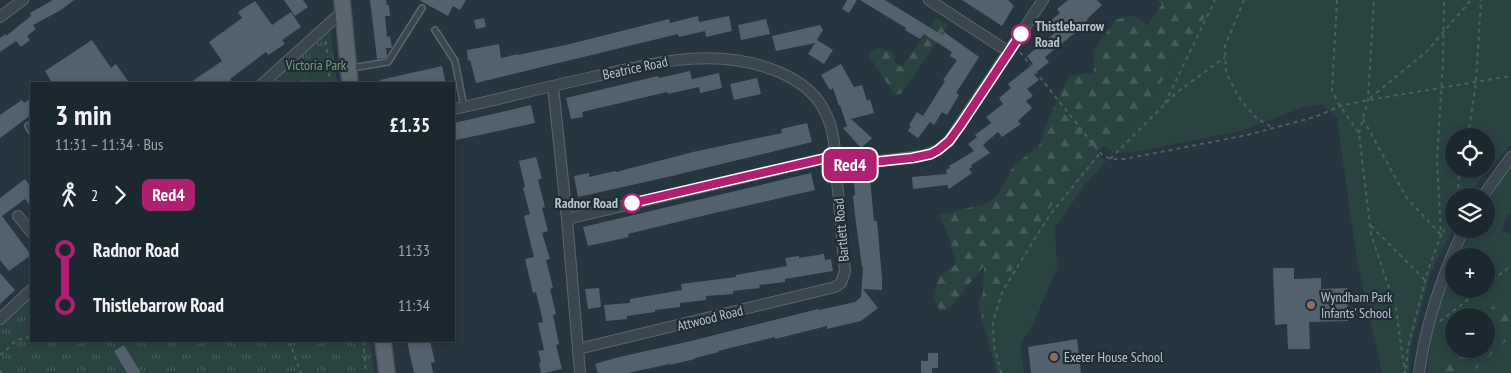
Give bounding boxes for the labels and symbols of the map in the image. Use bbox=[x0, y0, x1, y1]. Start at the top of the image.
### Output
place label: Thistlebarrow Road bbox=[1035, 17, 1105, 51]
marker: Thistlebarrow Road bbox=[1011, 24, 1031, 44]
street label: Beatrice Road bbox=[601, 52, 669, 84]
park label: Victoria Park bbox=[285, 56, 347, 74]
line badge: Red4 bbox=[815, 149, 885, 181]
marker: Radnor Road bbox=[622, 193, 642, 213]
place label: Radnor Road bbox=[555, 194, 618, 212]
street label: Bartlett Road bbox=[829, 197, 853, 263]
place label: Wyndham Park Infants' School bbox=[1321, 288, 1393, 322]
marker: Wyndham Park Infants' School bbox=[1305, 299, 1317, 311]
street label: Attwood Road bbox=[675, 301, 745, 335]
place label: Exeter House School bbox=[1064, 348, 1164, 366]
marker: Exeter House School bbox=[1048, 351, 1060, 363]

